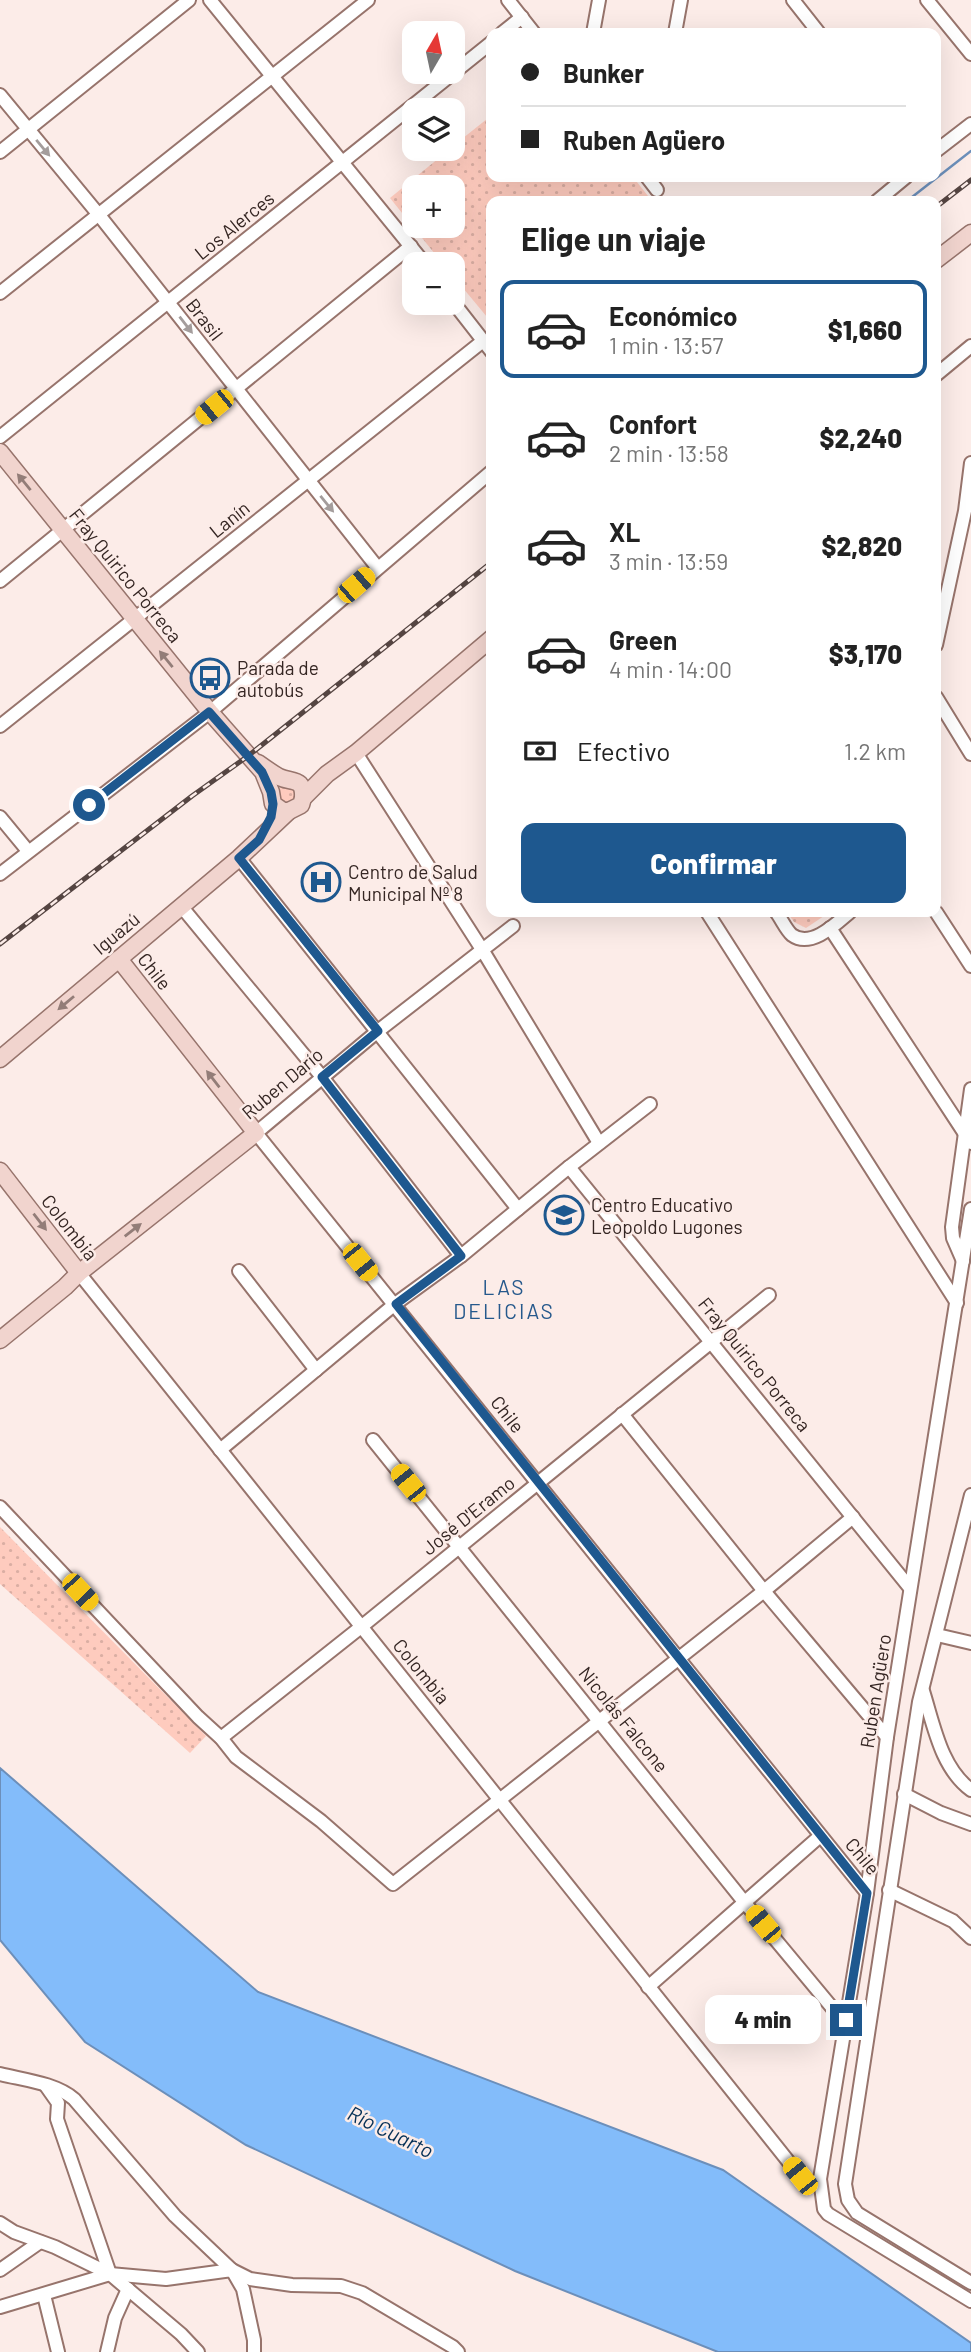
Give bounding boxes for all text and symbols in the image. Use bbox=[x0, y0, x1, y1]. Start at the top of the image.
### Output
north arrow bbox=[402, 21, 466, 84]
map controls bbox=[402, 21, 465, 315]
text: Bunker bbox=[563, 57, 644, 88]
button: layers bbox=[402, 98, 465, 161]
text: Ruben Agüero bbox=[563, 124, 725, 155]
one-way arrow bbox=[35, 140, 50, 157]
button: + bbox=[402, 175, 465, 238]
street label: Los Alerces bbox=[190, 186, 278, 264]
text: Elige un viaje bbox=[521, 219, 706, 257]
button: − bbox=[402, 252, 465, 315]
street label: Brasil bbox=[182, 293, 228, 345]
icon: car bbox=[525, 298, 588, 361]
text: Económico bbox=[609, 300, 738, 331]
text: $1,660 bbox=[828, 314, 902, 345]
one-way arrow bbox=[178, 316, 193, 334]
text: 1 min · 13:57 bbox=[609, 331, 723, 359]
car bbox=[192, 386, 237, 428]
icon: car bbox=[525, 406, 588, 469]
text: Confort bbox=[609, 408, 697, 439]
text: $2,240 bbox=[820, 422, 902, 453]
text: 2 min · 13:58 bbox=[609, 439, 729, 467]
one-way arrow bbox=[16, 473, 31, 491]
one-way arrow bbox=[319, 494, 334, 512]
street label: Lanín bbox=[204, 496, 254, 542]
street label: Fray Quirico Porreca bbox=[65, 503, 187, 647]
icon: car bbox=[525, 514, 588, 577]
text: XL bbox=[609, 516, 640, 547]
text: $2,820 bbox=[821, 530, 902, 561]
text: 3 min · 13:59 bbox=[609, 547, 728, 575]
car bbox=[334, 563, 379, 607]
icon: car bbox=[525, 622, 588, 685]
text: Green bbox=[609, 624, 677, 655]
text: $3,170 bbox=[829, 638, 902, 669]
one-way arrow bbox=[159, 650, 174, 668]
text: 4 min · 14:00 bbox=[609, 655, 732, 683]
place label: Parada de autobús bbox=[237, 656, 319, 701]
bus stop icon: Parada de autobús bbox=[189, 657, 231, 699]
icon: cash bbox=[521, 732, 559, 770]
text: Efectivo bbox=[577, 735, 670, 766]
text: 1.2 km bbox=[844, 737, 906, 765]
route start bbox=[73, 789, 105, 821]
button: Confirmar bbox=[521, 823, 906, 903]
place label: Centro de Salud Municipal Nº 8 bbox=[348, 860, 478, 905]
hospital icon: Centro de Salud Municipal Nº 8 bbox=[300, 861, 342, 903]
street label: Iguazú bbox=[88, 907, 144, 959]
street label: Chile bbox=[133, 948, 177, 994]
one-way arrow bbox=[58, 995, 75, 1010]
street label: Ruben Darío bbox=[237, 1042, 327, 1124]
one-way arrow bbox=[206, 1071, 221, 1089]
street label: Colombia bbox=[37, 1189, 103, 1265]
place label: Centro Educativo Leopoldo Lugones bbox=[591, 1193, 743, 1238]
school or university icon: Centro Educativo Leopoldo Lugones bbox=[543, 1194, 585, 1236]
one-way arrow bbox=[32, 1213, 46, 1231]
one-way arrow bbox=[123, 1223, 141, 1238]
car bbox=[339, 1239, 382, 1285]
district label: LAS DELICIAS bbox=[453, 1274, 555, 1323]
street label: Fray Quirico Porreca bbox=[694, 1292, 816, 1436]
street label: Chile bbox=[486, 1391, 530, 1437]
car bbox=[387, 1460, 430, 1506]
street label: José D'Eramo bbox=[417, 1471, 519, 1559]
car bbox=[58, 1569, 103, 1615]
street label: Ruben Agüero bbox=[855, 1632, 895, 1750]
street label: Colombia bbox=[389, 1634, 455, 1708]
street label: Nicolás Falcone bbox=[574, 1661, 674, 1777]
street label: Chile bbox=[841, 1833, 885, 1879]
car bbox=[742, 1901, 785, 1947]
callout: 4 min bbox=[706, 1996, 822, 2044]
route end bbox=[830, 2004, 862, 2036]
text: 4 min bbox=[735, 2005, 791, 2033]
water label: Río Cuarto bbox=[344, 2100, 438, 2162]
car bbox=[779, 2153, 822, 2199]

